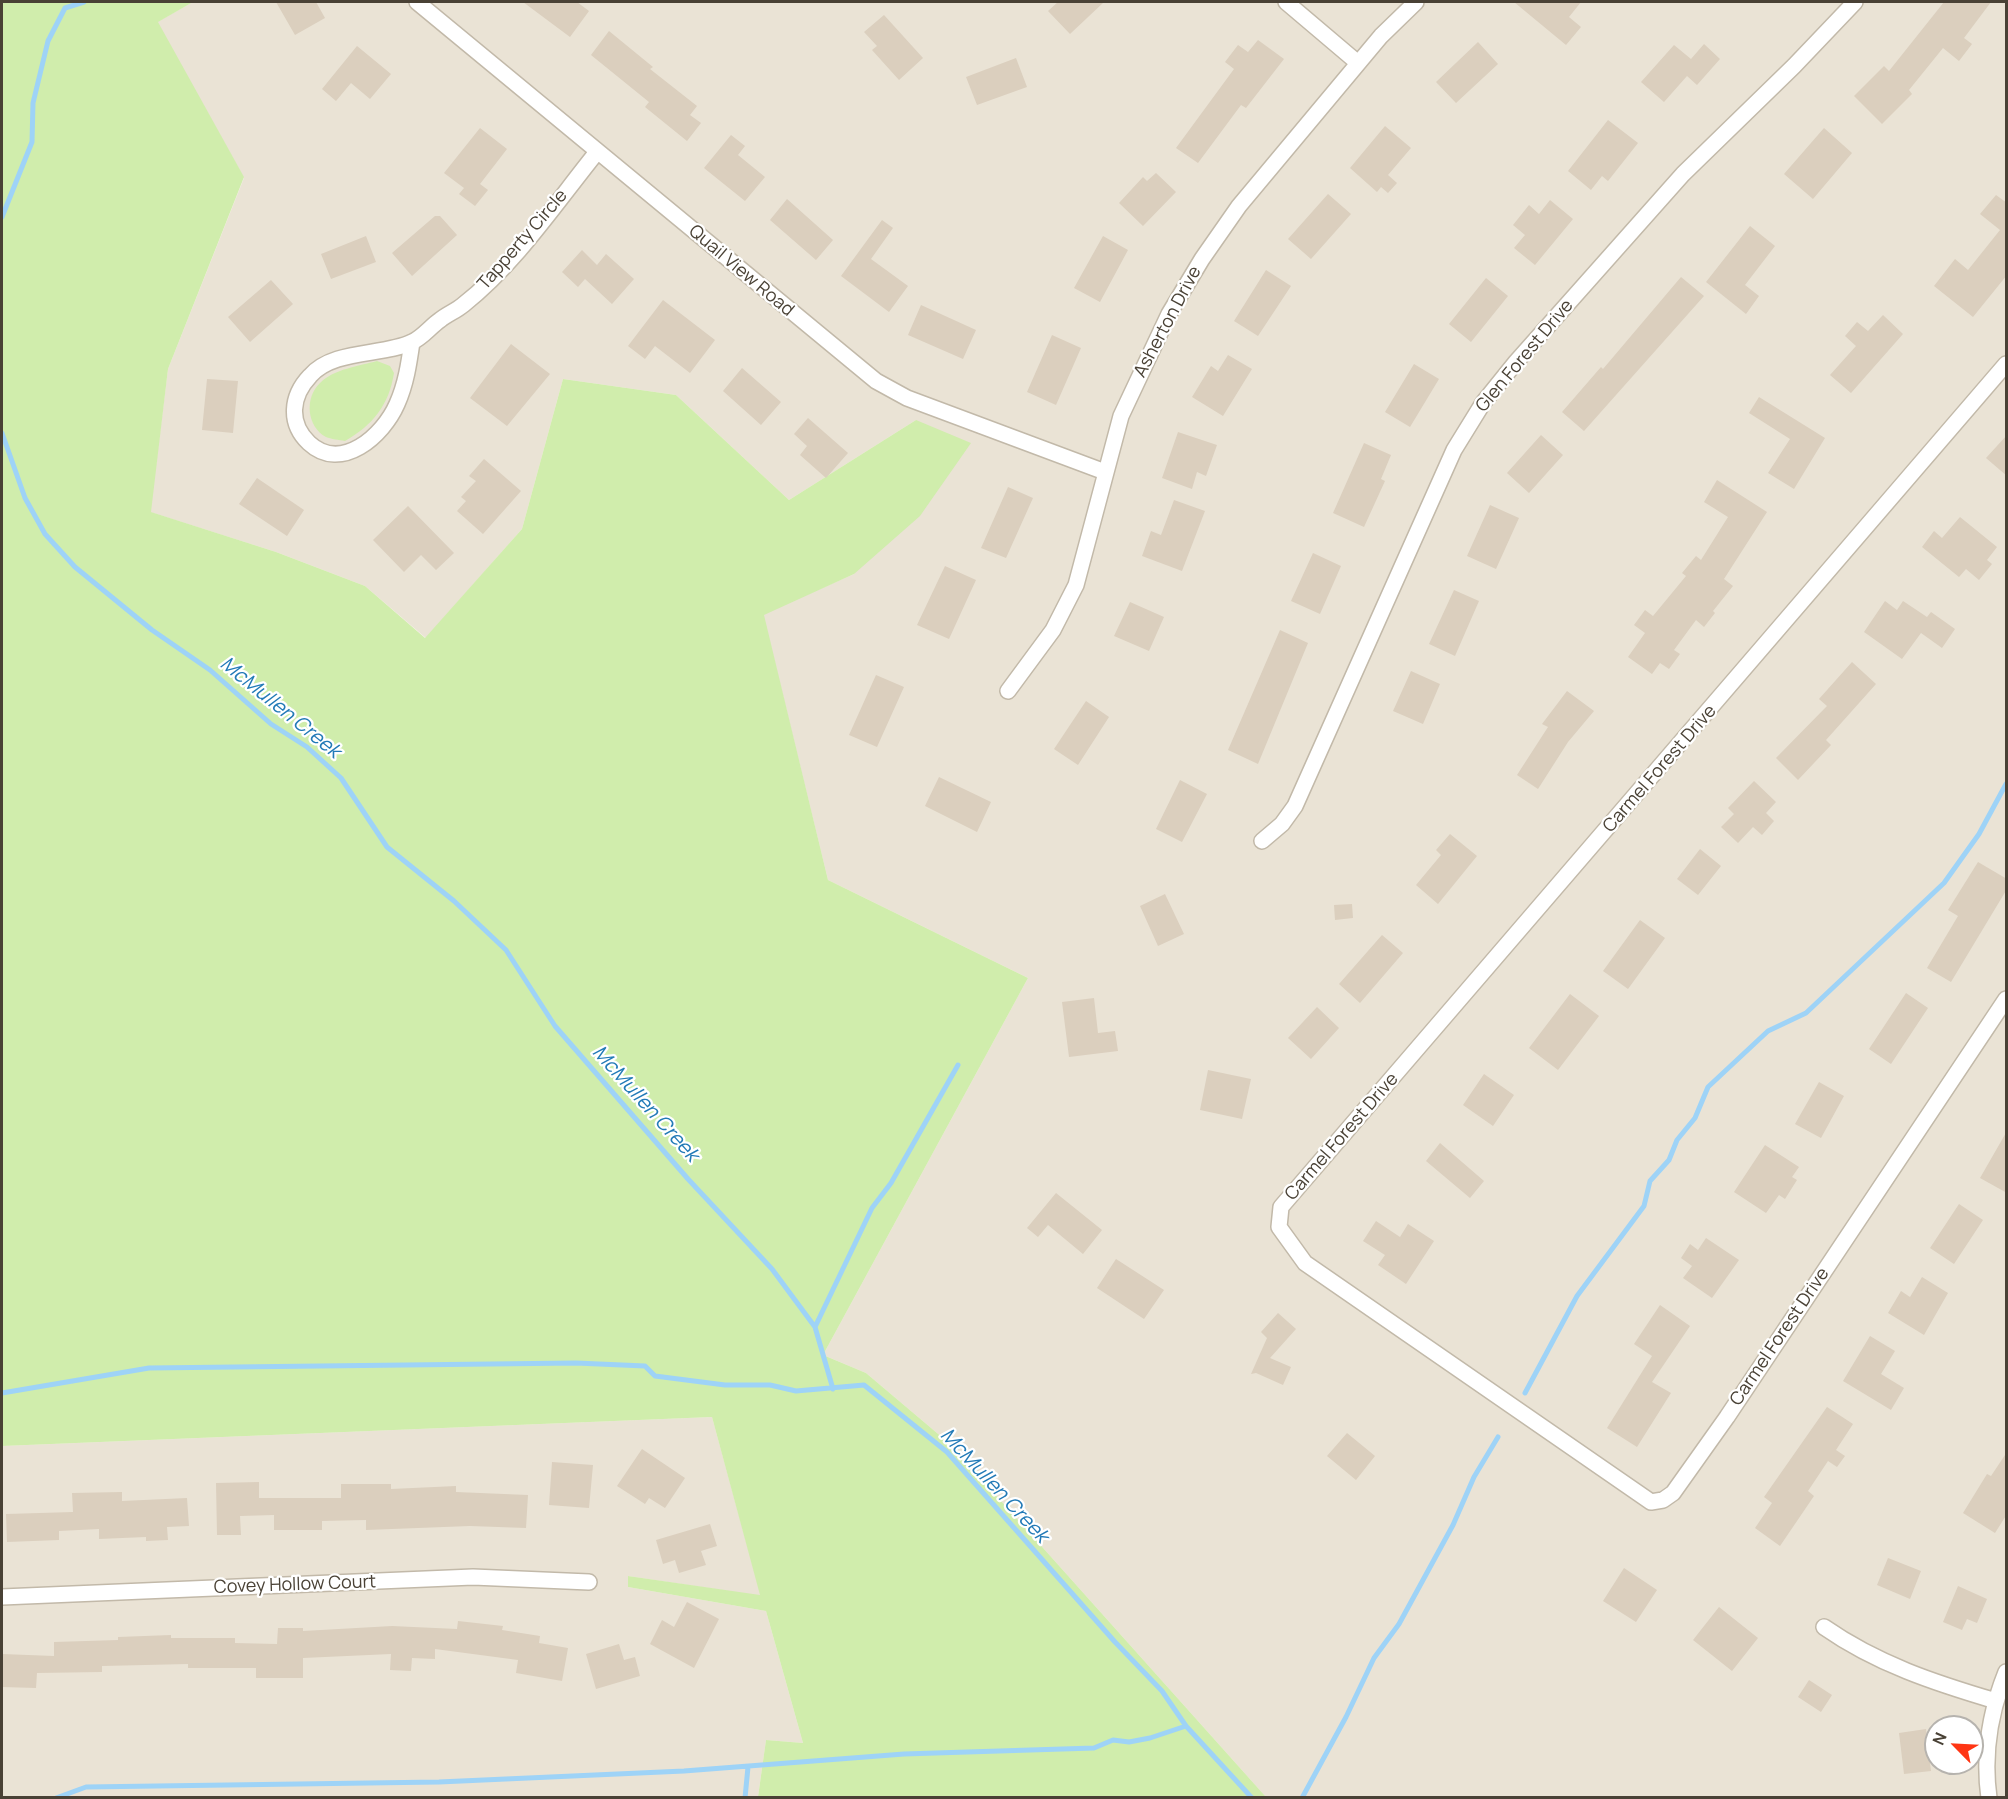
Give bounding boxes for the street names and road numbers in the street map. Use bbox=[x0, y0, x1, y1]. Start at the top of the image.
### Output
street label: Tapperty Circle bbox=[474, 186, 572, 294]
street label: Quail View Road bbox=[684, 221, 798, 321]
street label: Asherton Drive bbox=[1130, 263, 1206, 381]
street label: Glen Forest Drive bbox=[1472, 295, 1578, 417]
street label: Carmel Forest Drive bbox=[1599, 701, 1721, 837]
street label: Carmel Forest Drive bbox=[1281, 1069, 1403, 1205]
street label: Carmel Forest Drive bbox=[1726, 1264, 1834, 1410]
street label: Covey Hollow Court bbox=[213, 1571, 377, 1599]

